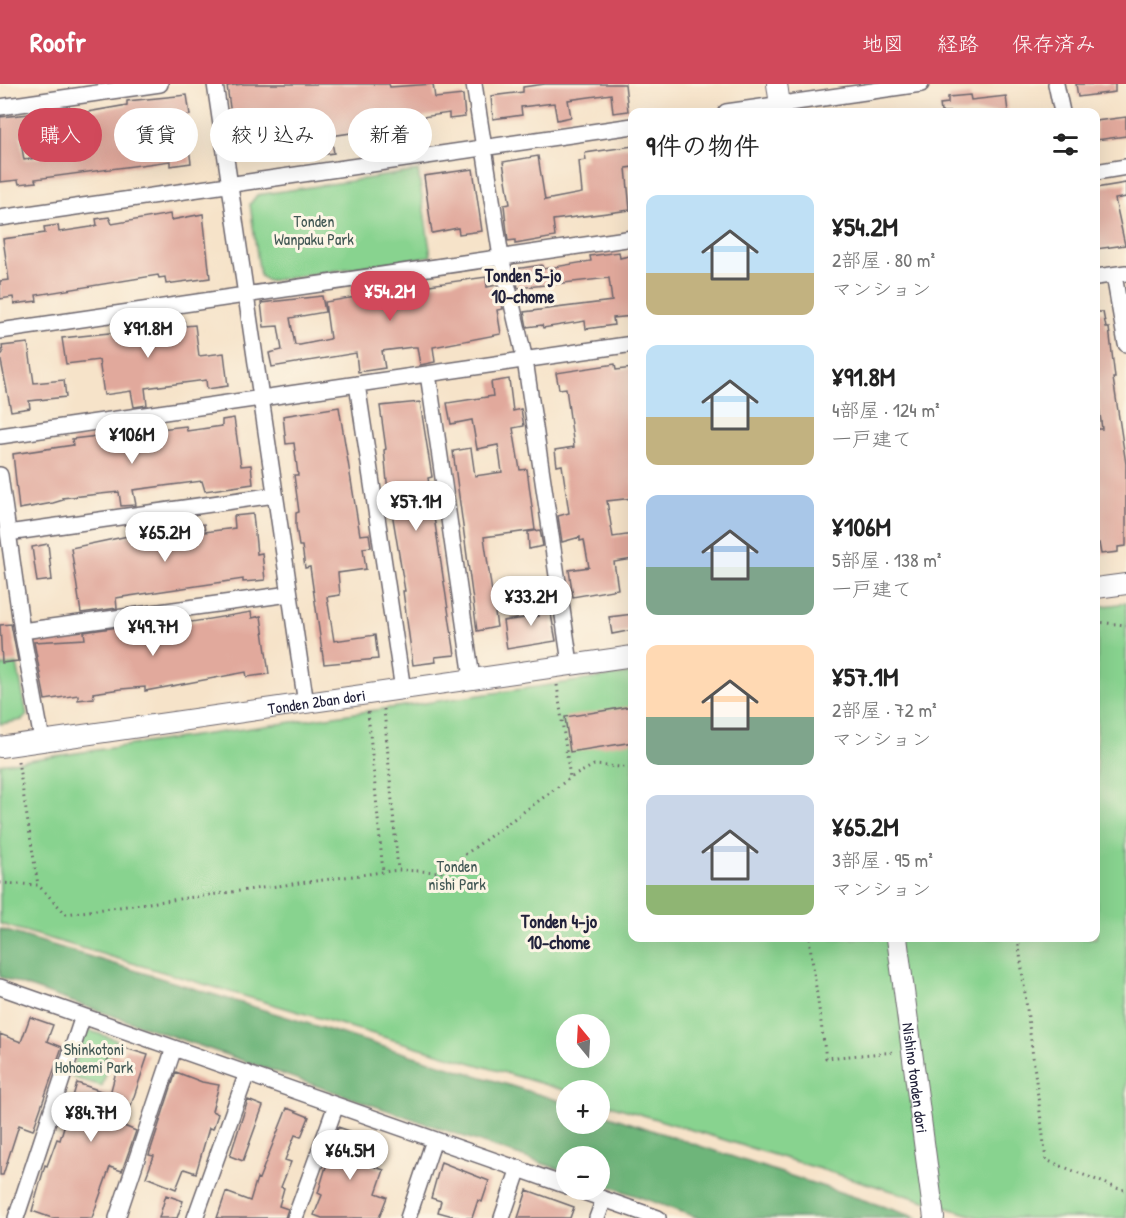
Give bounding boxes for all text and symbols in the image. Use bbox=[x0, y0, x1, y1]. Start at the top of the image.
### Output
text: Roofr bbox=[30, 23, 86, 61]
text: 地図 bbox=[862, 29, 904, 58]
text: 経路 bbox=[937, 29, 979, 58]
text: 保存済み bbox=[1012, 29, 1096, 58]
chip: 購入 bbox=[18, 108, 102, 162]
chip: 賃貸 bbox=[114, 108, 198, 162]
chip: 絞り込み bbox=[210, 108, 336, 162]
chip: 新着 bbox=[348, 108, 432, 162]
text: 9件の物件 bbox=[646, 128, 760, 163]
icon: filters bbox=[1049, 128, 1082, 161]
text: ¥54.2M bbox=[832, 209, 898, 244]
park label: Tonden Wanpaku Park bbox=[274, 210, 354, 250]
icon: home bbox=[694, 219, 766, 291]
text: 2部屋 · 80 m² bbox=[832, 246, 935, 273]
district label: Tonden 5-jo 10-chome bbox=[484, 263, 562, 309]
pin: ¥54.2M bbox=[341, 271, 439, 322]
text: マンション bbox=[832, 275, 931, 302]
text: ¥54.2M bbox=[365, 277, 415, 304]
pin: ¥91.8M bbox=[99, 308, 197, 359]
text: ¥91.8M bbox=[124, 314, 172, 341]
text: ¥91.8M bbox=[832, 359, 895, 394]
icon: home bbox=[694, 369, 766, 441]
text: 4部屋 · 124 m² bbox=[832, 396, 940, 423]
pin: ¥106M bbox=[90, 414, 174, 465]
text: ¥106M bbox=[109, 420, 155, 447]
text: 一戸建て bbox=[832, 425, 912, 452]
pin: ¥57.1M bbox=[367, 481, 465, 532]
text: ¥57.1M bbox=[390, 487, 442, 514]
text: ¥106M bbox=[832, 509, 891, 544]
pin: ¥65.2M bbox=[116, 512, 214, 563]
text: ¥65.2M bbox=[139, 518, 191, 545]
icon: home bbox=[694, 519, 766, 591]
text: 5部屋 · 138 m² bbox=[832, 546, 941, 573]
text: 一戸建て bbox=[832, 575, 912, 602]
pin: ¥33.2M bbox=[482, 576, 580, 627]
text: ¥33.2M bbox=[505, 582, 557, 609]
pin: ¥49.7M bbox=[104, 606, 202, 657]
text: ¥49.7M bbox=[128, 612, 178, 639]
text: ¥57.1M bbox=[832, 659, 898, 694]
icon: home bbox=[694, 669, 766, 741]
street label: Tonden 2ban dori bbox=[266, 684, 367, 719]
text: 2部屋 · 72 m² bbox=[832, 696, 937, 723]
text: マンション bbox=[832, 725, 931, 752]
text: ¥65.2M bbox=[832, 809, 899, 844]
icon: home bbox=[694, 819, 766, 891]
text: 3部屋 · 95 m² bbox=[832, 846, 933, 873]
park label: Tonden nishi Park bbox=[428, 855, 486, 895]
text: マンション bbox=[832, 875, 931, 902]
district label: Tonden 4-jo 10-chome bbox=[520, 909, 598, 955]
north arrow bbox=[556, 1014, 610, 1068]
map controls bbox=[556, 1014, 610, 1200]
street label: Nishino tonden dori bbox=[897, 1021, 934, 1134]
park label: Shinkotoni Hohoemi Park bbox=[55, 1038, 134, 1078]
button: + bbox=[556, 1080, 610, 1134]
pin: ¥84.7M bbox=[42, 1092, 140, 1143]
text: ¥84.7M bbox=[65, 1098, 117, 1125]
pin: ¥64.5M bbox=[301, 1130, 399, 1181]
text: ¥64.5M bbox=[325, 1136, 375, 1163]
button: − bbox=[556, 1146, 610, 1200]

